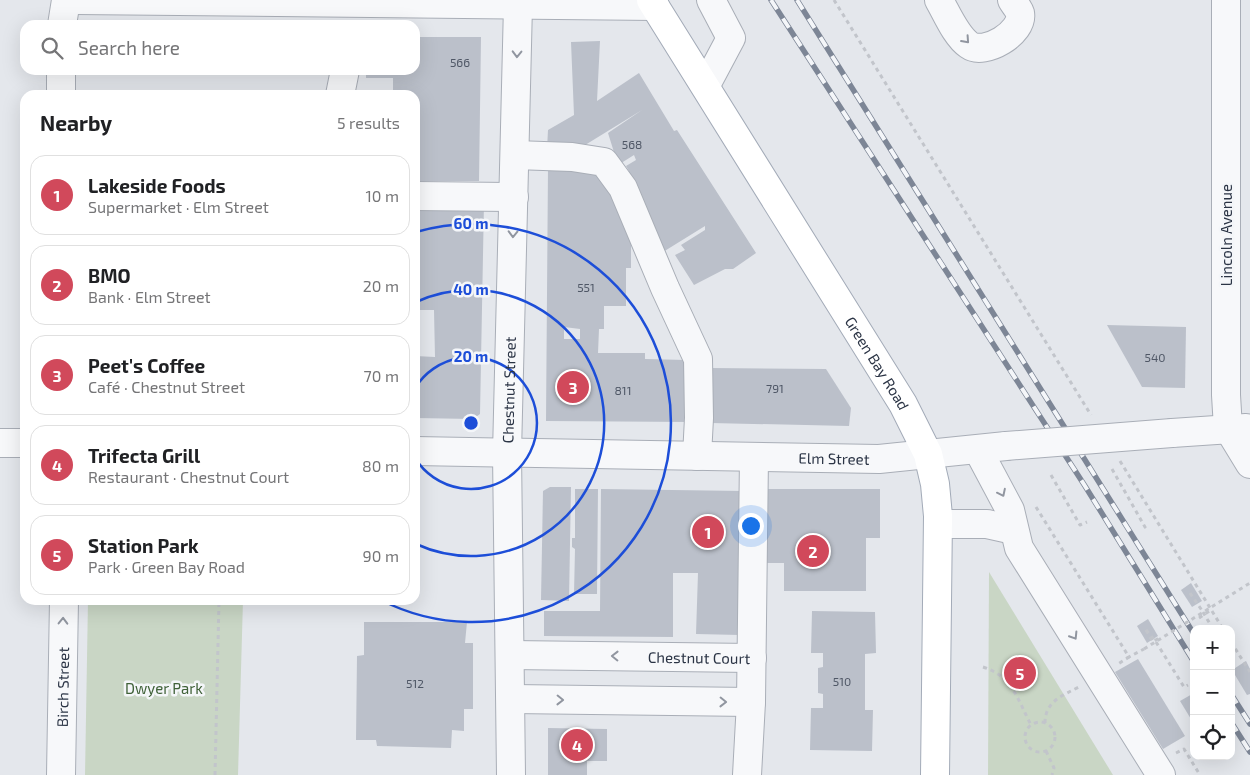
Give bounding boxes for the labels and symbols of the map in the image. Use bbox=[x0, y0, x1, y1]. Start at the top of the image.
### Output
one-way arrow bbox=[960, 35, 969, 44]
one-way arrow bbox=[512, 50, 522, 58]
house number: 566 bbox=[450, 55, 470, 69]
house number: 568 bbox=[622, 137, 642, 151]
street label: Lincoln Avenue bbox=[1217, 184, 1235, 286]
text: 60 m bbox=[454, 214, 488, 232]
one-way arrow bbox=[508, 230, 518, 238]
text: 40 m bbox=[453, 280, 489, 298]
house number: 551 bbox=[577, 280, 595, 294]
street label: Green Bay Road bbox=[842, 313, 913, 413]
street label: Chestnut Street bbox=[498, 336, 519, 444]
text: 20 m bbox=[454, 347, 488, 365]
house number: 540 bbox=[1144, 350, 1166, 364]
pin: 3 bbox=[557, 368, 589, 406]
house number: 791 bbox=[766, 381, 784, 395]
house number: 811 bbox=[615, 383, 631, 397]
centre of rings bbox=[462, 414, 480, 432]
street label: Elm Street bbox=[798, 449, 870, 468]
one-way arrow bbox=[996, 487, 1006, 496]
pin: 1 bbox=[692, 513, 724, 551]
your location bbox=[738, 513, 764, 539]
pin: 2 bbox=[797, 532, 829, 570]
one-way arrow bbox=[58, 617, 69, 625]
one-way arrow bbox=[1068, 631, 1077, 640]
street label: Birch Street bbox=[53, 647, 72, 727]
street label: Chestnut Court bbox=[648, 648, 751, 667]
one-way arrow bbox=[611, 651, 619, 661]
pin: 5 bbox=[1004, 654, 1036, 692]
house number: 510 bbox=[833, 674, 851, 688]
house number: 512 bbox=[406, 676, 424, 690]
park label: Dwyer Park bbox=[125, 679, 203, 697]
one-way arrow bbox=[557, 695, 565, 705]
one-way arrow bbox=[720, 697, 727, 707]
pin: 4 bbox=[561, 726, 593, 764]

